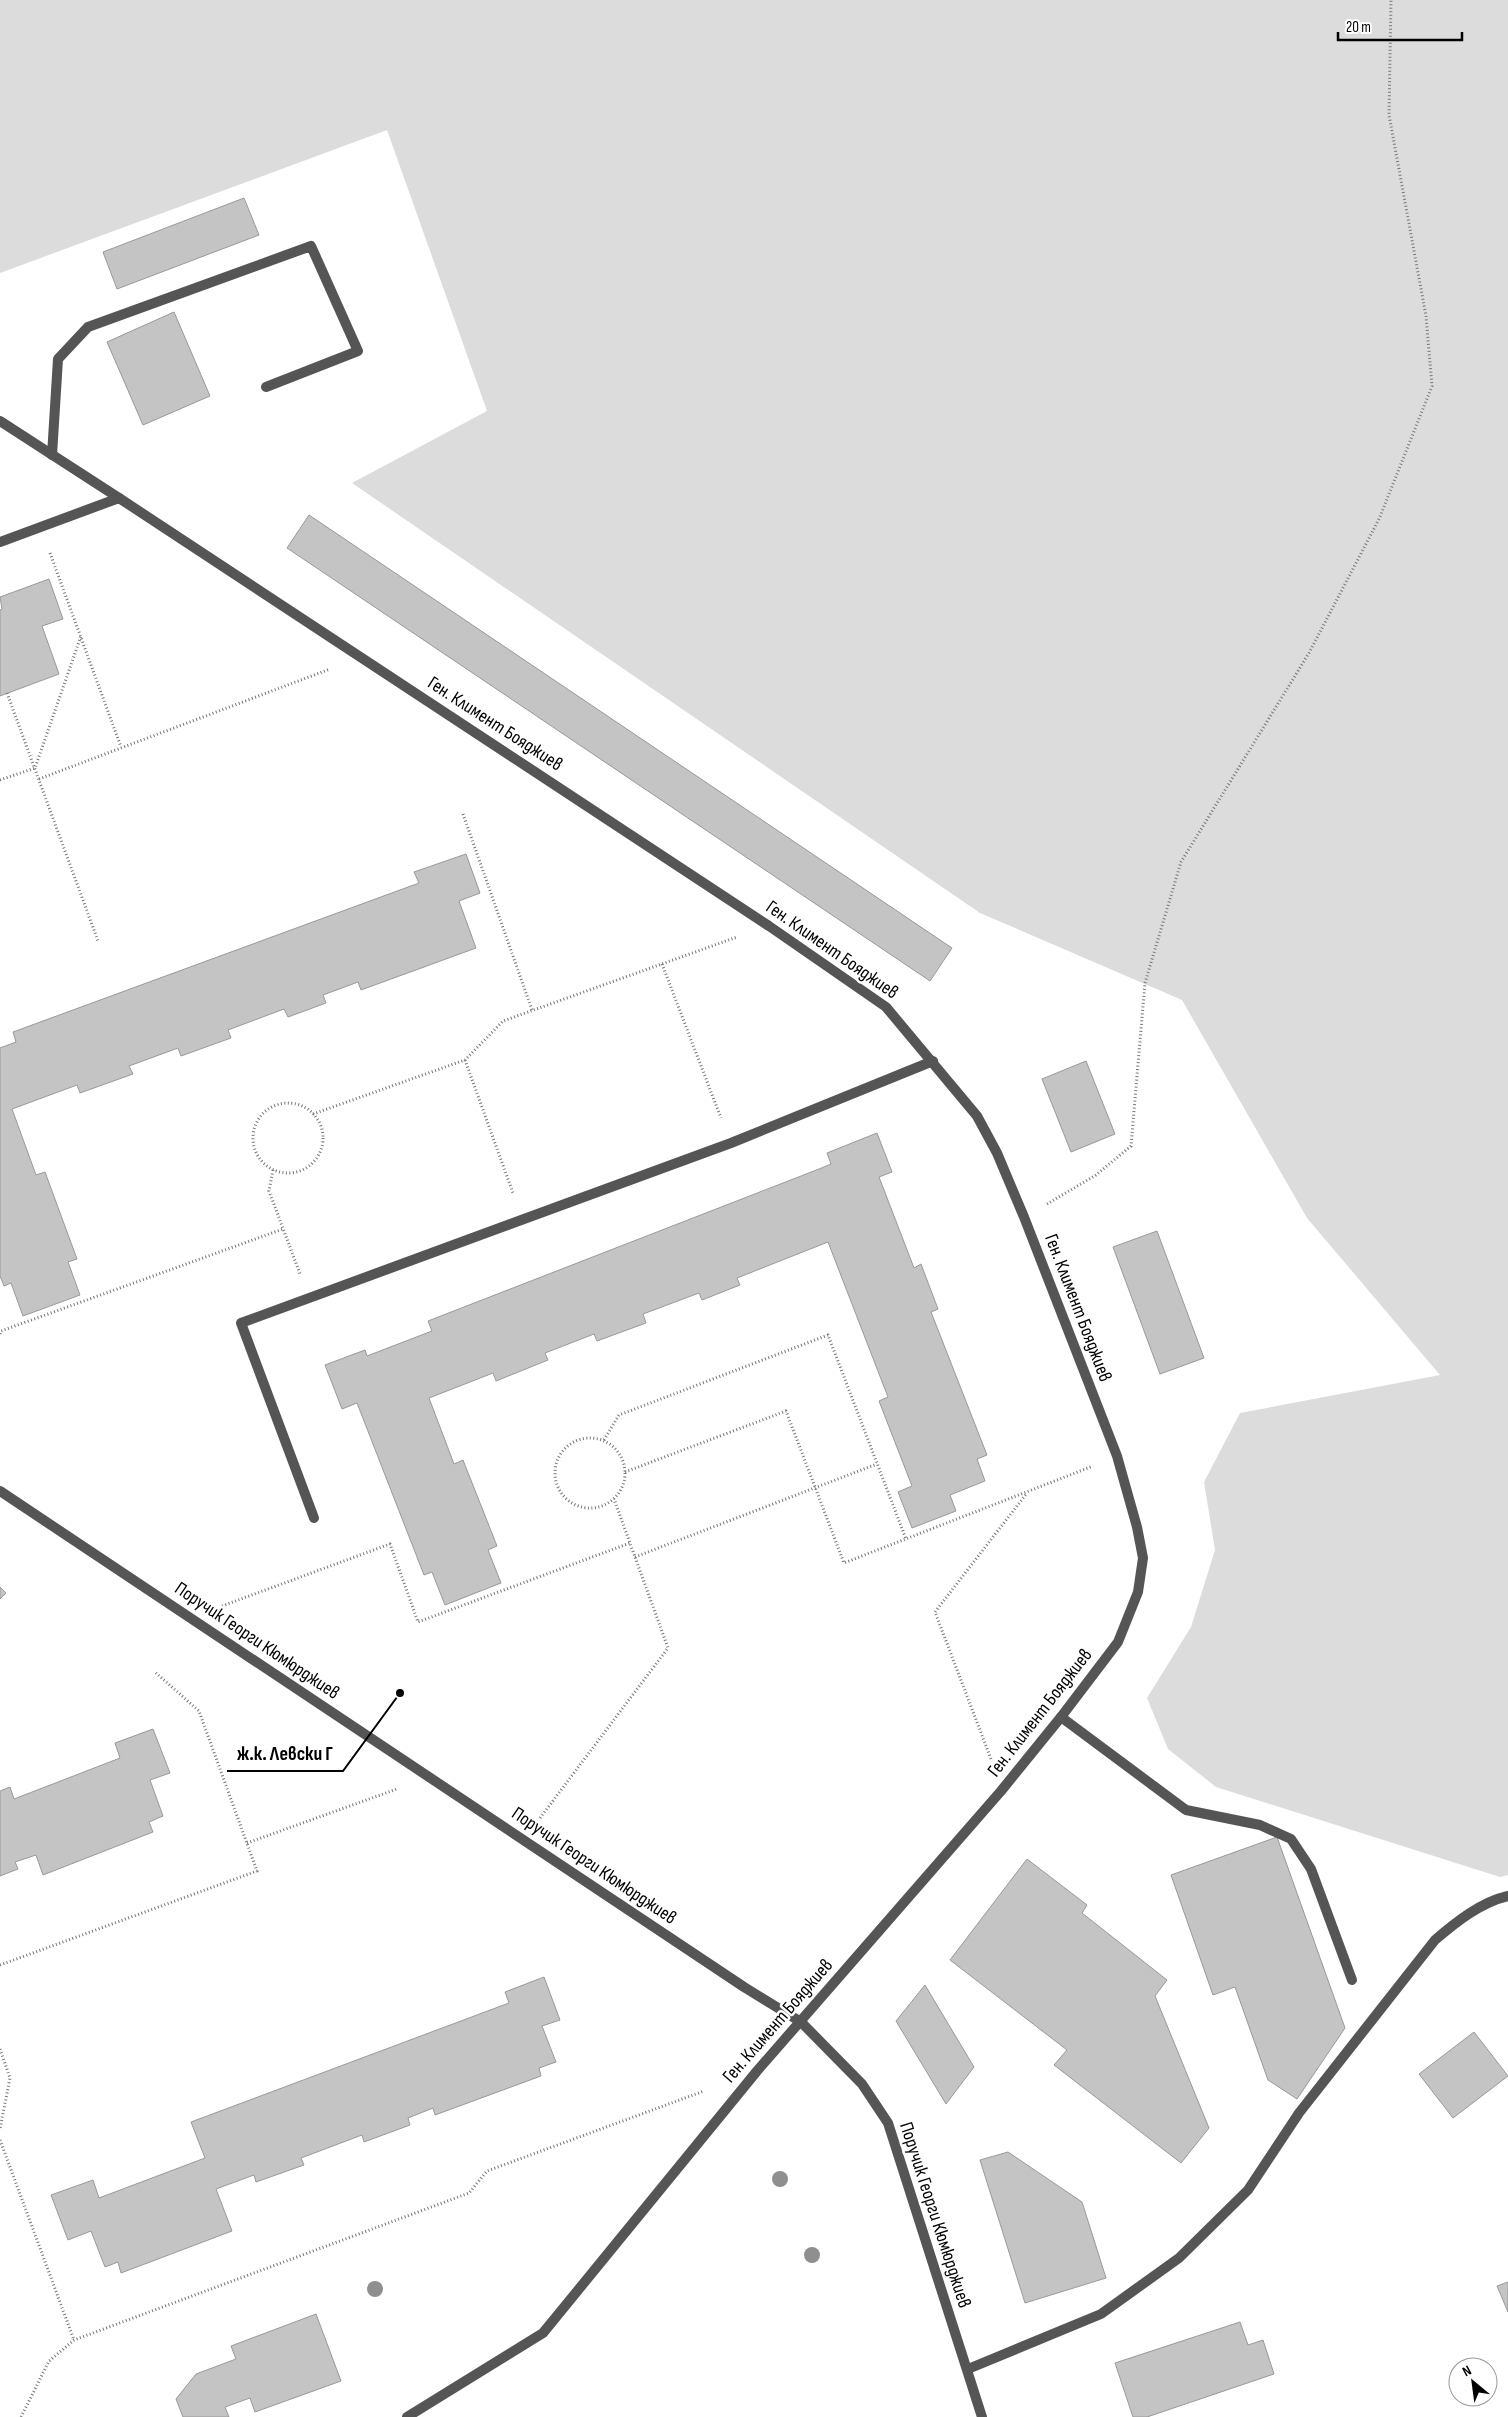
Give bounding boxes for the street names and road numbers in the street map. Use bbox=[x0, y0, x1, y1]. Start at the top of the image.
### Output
street label: Ген. Климент Бояджиев bbox=[423, 672, 567, 776]
street label: Ген. Климент Бояджиев bbox=[761, 896, 903, 1004]
street label: Ген. Климент Бояджиев bbox=[1039, 1231, 1117, 1385]
street label: Поручик Георги Кюмюрджиев bbox=[170, 1577, 344, 1705]
street label: Ген. Климент Бояджиев bbox=[983, 1644, 1097, 1782]
street label: Поручик Георги Кюмюрджиев bbox=[507, 1802, 681, 1930]
street label: Ген. Климент Бояджиев bbox=[718, 1954, 838, 2088]
street label: Поручик Георги Кюмюрджиев bbox=[894, 2119, 976, 2311]

